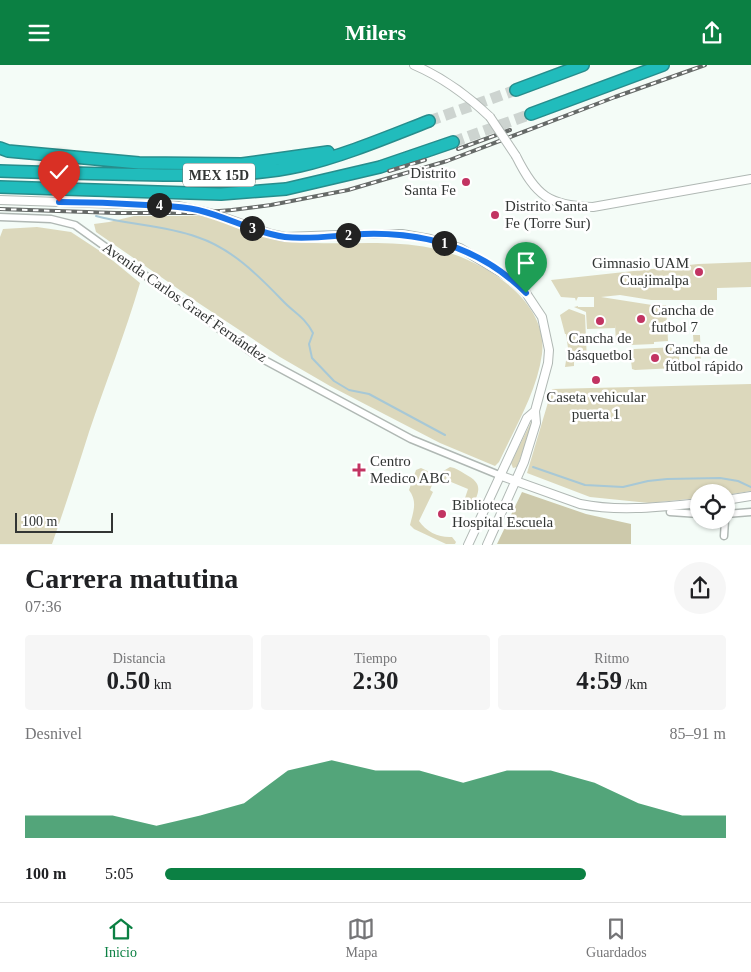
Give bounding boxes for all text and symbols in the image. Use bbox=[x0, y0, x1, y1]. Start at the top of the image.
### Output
icon: menu bbox=[25, 19, 53, 47]
icon: share bbox=[698, 19, 726, 47]
text: Milers bbox=[345, 20, 406, 45]
pin bbox=[38, 151, 80, 202]
icon: check bbox=[45, 158, 73, 186]
road number: MEX 15D bbox=[183, 163, 255, 187]
place label: Distrito Santa Fe bbox=[404, 165, 456, 198]
marker: Distrito Santa Fe bbox=[460, 176, 472, 188]
pin: 4 bbox=[146, 193, 172, 217]
text: 4 bbox=[156, 198, 163, 213]
place label: Distrito Santa Fe (Torre Sur) bbox=[505, 198, 591, 232]
marker: Distrito Santa Fe (Torre Sur) bbox=[489, 209, 501, 221]
pin: 3 bbox=[240, 215, 264, 241]
text: 3 bbox=[249, 221, 256, 236]
pin: 2 bbox=[336, 223, 360, 247]
text: 2 bbox=[345, 228, 352, 243]
pin: 1 bbox=[432, 231, 456, 255]
text: 1 bbox=[441, 236, 448, 251]
street label: Avenida Carlos Graef Fernández bbox=[100, 239, 270, 365]
pin bbox=[505, 242, 547, 293]
icon: arrive bbox=[512, 249, 540, 277]
place label: Gimnasio UAM Cuajimalpa bbox=[592, 255, 689, 288]
marker: Gimnasio UAM Cuajimalpa bbox=[693, 266, 705, 278]
place label: Cancha de futbol 7 bbox=[651, 302, 714, 335]
marker: Cancha de futbol 7 bbox=[635, 313, 647, 325]
marker: Cancha de básquetbol bbox=[594, 315, 606, 327]
place label: Cancha de básquetbol bbox=[568, 330, 633, 363]
place label: Cancha de fútbol rápido bbox=[665, 341, 743, 374]
marker: Cancha de fútbol rápido bbox=[649, 352, 661, 364]
marker: Caseta vehicular puerta 1 bbox=[590, 374, 602, 386]
place label: Caseta vehicular puerta 1 bbox=[546, 389, 646, 422]
place label: Centro Medico ABC bbox=[370, 453, 450, 486]
marker: Centro Medico ABC bbox=[352, 463, 366, 477]
map controls bbox=[690, 484, 735, 529]
button: locate bbox=[690, 484, 735, 529]
place label: Biblioteca Hospital Escuela bbox=[452, 497, 554, 530]
marker: Biblioteca Hospital Escuela bbox=[436, 508, 448, 520]
scale bar bbox=[15, 509, 112, 533]
text: 100 m bbox=[22, 514, 57, 529]
button: share bbox=[674, 562, 726, 614]
text: Carrera matutina bbox=[25, 563, 238, 594]
text: 07:36 bbox=[25, 598, 61, 615]
text: Distancia bbox=[113, 651, 166, 666]
text: Tiempo bbox=[354, 651, 397, 666]
text: Ritmo bbox=[594, 651, 629, 666]
text: 0.50 bbox=[107, 667, 150, 694]
text: 2:30 bbox=[353, 667, 398, 694]
text: 4:59 bbox=[576, 667, 622, 694]
text: km bbox=[150, 677, 172, 692]
text: /km bbox=[622, 677, 647, 692]
text: Desnivel bbox=[25, 725, 82, 742]
text: 85–91 m bbox=[670, 725, 726, 742]
text: 100 m bbox=[25, 865, 66, 882]
text: 5:05 bbox=[105, 865, 133, 882]
tab: Inicio bbox=[104, 915, 137, 961]
tab: Mapa bbox=[346, 915, 377, 961]
tab: Guardados bbox=[586, 915, 647, 961]

